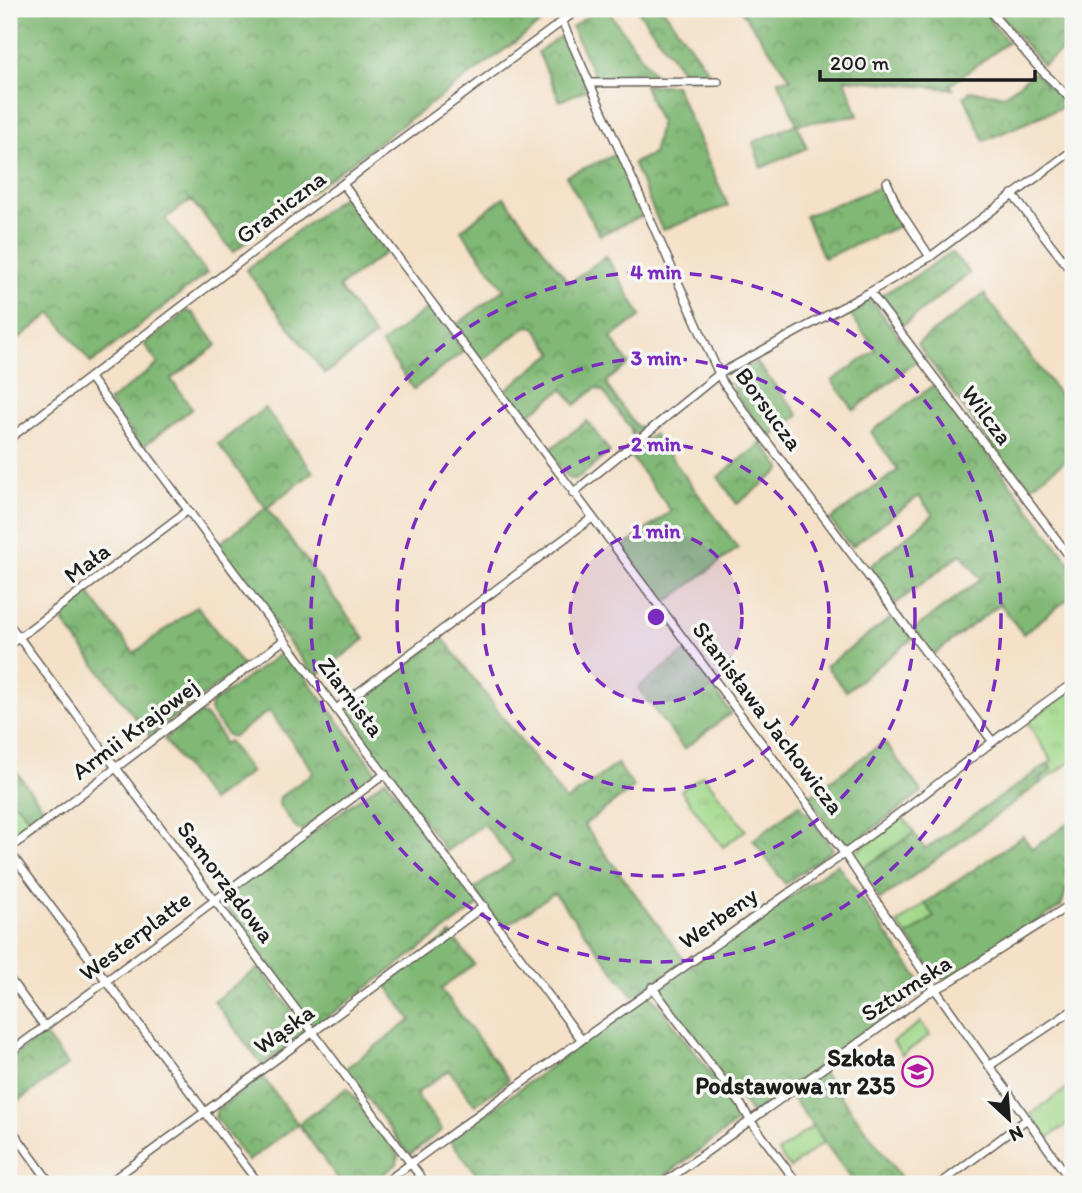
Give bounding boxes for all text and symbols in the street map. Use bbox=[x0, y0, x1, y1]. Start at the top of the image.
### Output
scale bar bbox=[820, 38, 1035, 82]
text: 200 m bbox=[830, 50, 890, 75]
street label: Graniczna bbox=[230, 163, 332, 250]
text: 4 min bbox=[630, 259, 683, 284]
text: 3 min bbox=[631, 345, 682, 370]
street label: Borsucza bbox=[729, 361, 810, 456]
street label: Wilcza bbox=[956, 379, 1019, 450]
text: 2 min bbox=[631, 431, 682, 456]
text: 1 min bbox=[632, 518, 681, 543]
street label: Mała bbox=[58, 536, 116, 589]
centre of rings bbox=[644, 605, 668, 629]
street label: Stanisława Jachowicza bbox=[686, 616, 851, 820]
street label: Ziarnista bbox=[312, 651, 391, 743]
street label: Armii Krajowej bbox=[66, 672, 204, 786]
street label: Samorządowa bbox=[171, 815, 282, 949]
street label: Werbeny bbox=[673, 880, 763, 955]
street label: Westerplatte bbox=[73, 884, 196, 987]
street label: Sztumska bbox=[855, 948, 956, 1027]
street label: Wąska bbox=[248, 997, 320, 1060]
place label: Szkoła Podstawowa nr 235 bbox=[695, 1043, 895, 1100]
school or university icon: Szkoła Podstawowa nr 235 bbox=[901, 1055, 935, 1089]
north arrow bbox=[974, 1084, 1044, 1154]
text: N bbox=[1005, 1121, 1027, 1147]

